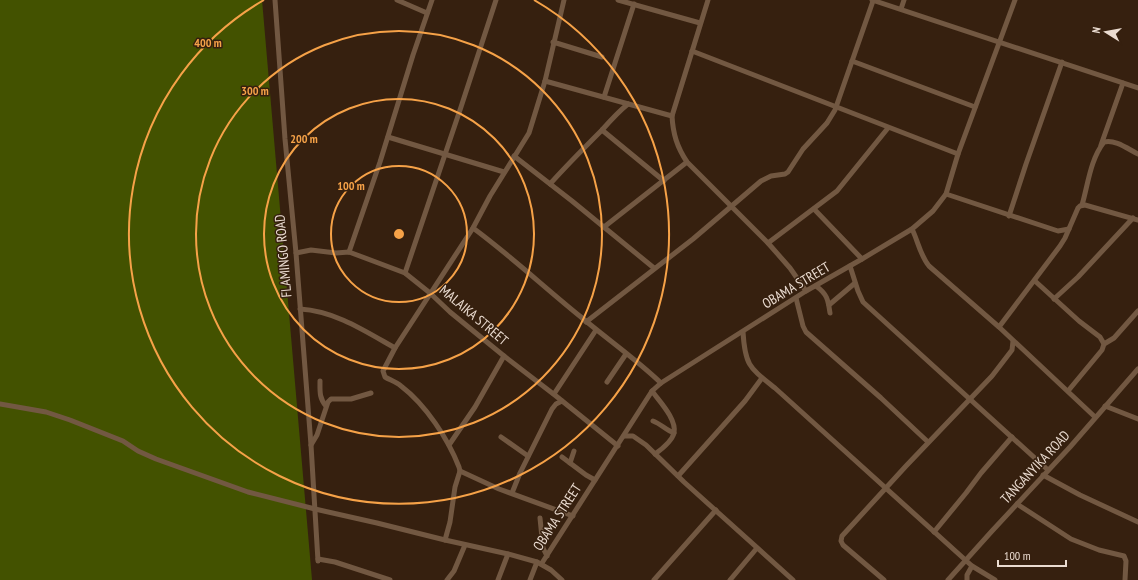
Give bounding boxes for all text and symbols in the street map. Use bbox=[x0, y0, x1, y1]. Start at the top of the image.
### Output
north arrow bbox=[1086, 12, 1126, 52]
text: N bbox=[1089, 26, 1104, 34]
text: 400 m bbox=[194, 35, 222, 50]
text: 300 m bbox=[241, 83, 269, 98]
text: 200 m bbox=[290, 131, 318, 146]
text: 100 m bbox=[337, 178, 365, 193]
street label: FLAMINGO ROAD bbox=[270, 214, 296, 298]
centre of rings bbox=[392, 227, 406, 241]
street label: OBAMA STREET bbox=[759, 257, 834, 312]
street label: MALAIKA STREET bbox=[436, 281, 513, 349]
street label: TANGANYIKA ROAD bbox=[996, 427, 1074, 507]
street label: OBAMA STREET bbox=[529, 480, 586, 554]
scale bar bbox=[998, 542, 1066, 568]
text: 100 m bbox=[1004, 548, 1031, 563]

